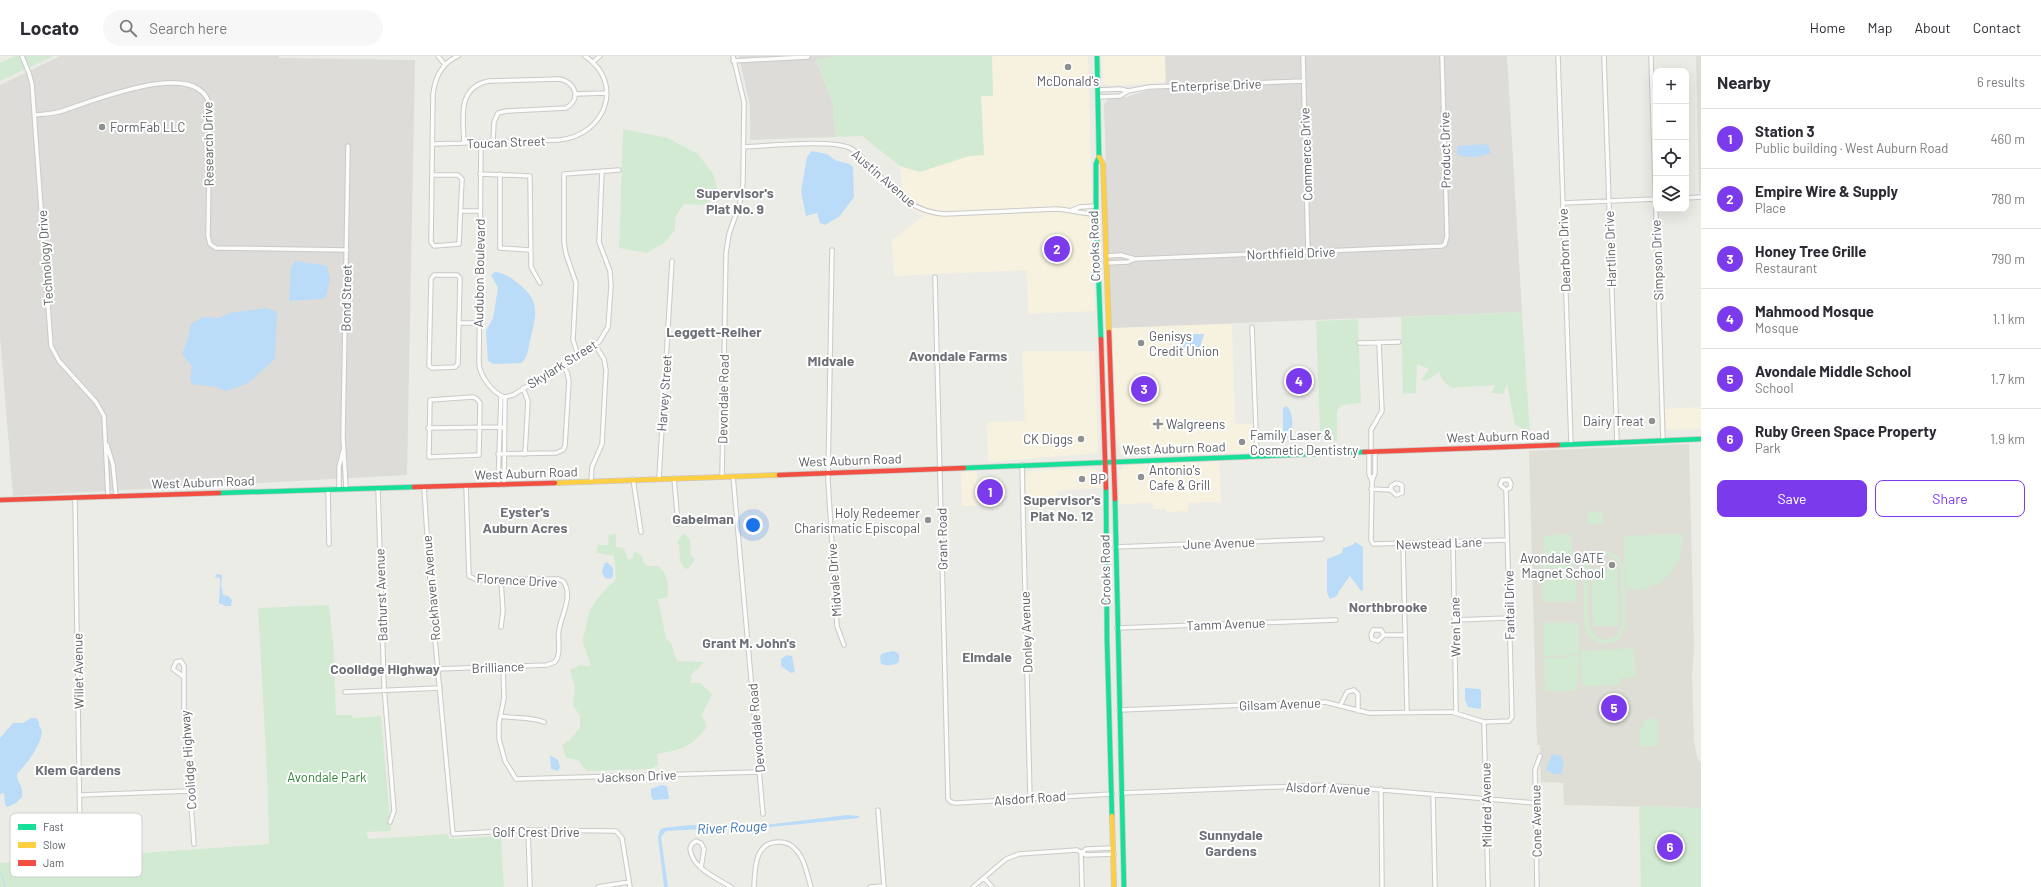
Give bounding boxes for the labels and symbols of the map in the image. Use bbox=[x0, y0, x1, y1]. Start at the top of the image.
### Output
marker: McDonald's bbox=[1063, 62, 1073, 72]
place label: McDonald's bbox=[1037, 73, 1099, 89]
street label: Enterprise Drive bbox=[1170, 75, 1262, 95]
street label: Research Drive bbox=[199, 102, 217, 186]
street label: Commerce Drive bbox=[1296, 107, 1316, 201]
street label: Product Drive bbox=[1436, 112, 1454, 188]
place label: FormFab LLC bbox=[110, 119, 185, 135]
marker: FormFab LLC bbox=[97, 122, 107, 132]
street label: Toucan Street bbox=[466, 133, 546, 151]
street label: Austin Avenue bbox=[849, 146, 920, 210]
district label: Supervisor's Plat No. 9 bbox=[696, 184, 774, 217]
street label: Dearborn Drive bbox=[1555, 208, 1573, 292]
street label: Technology Drive bbox=[34, 210, 56, 306]
street label: Crooks Road bbox=[1085, 210, 1103, 282]
street label: Hartline Drive bbox=[1601, 210, 1619, 288]
street label: Audubon Boulevard bbox=[470, 218, 488, 328]
street label: Simpson Drive bbox=[1648, 219, 1666, 301]
pin: 2 bbox=[1044, 234, 1070, 264]
street label: Northfield Drive bbox=[1246, 243, 1336, 263]
street label: Bond Street bbox=[337, 264, 355, 332]
district label: Leggett-Reiher bbox=[666, 323, 762, 340]
place label: Genisys Credit Union bbox=[1149, 328, 1219, 359]
street label: Skylark Street bbox=[524, 336, 600, 392]
marker: Genisys Credit Union bbox=[1136, 338, 1146, 348]
district label: Avondale Farms bbox=[909, 347, 1007, 364]
district label: Midvale bbox=[808, 352, 855, 369]
street label: Harvey Street bbox=[653, 354, 675, 432]
street label: Devondale Road bbox=[714, 354, 732, 444]
pin: 4 bbox=[1286, 366, 1312, 396]
pin: 3 bbox=[1131, 374, 1157, 404]
place label: Dairy Treat bbox=[1583, 413, 1644, 429]
place label: Walgreens bbox=[1166, 416, 1225, 432]
marker: Dairy Treat bbox=[1647, 416, 1657, 426]
marker: Walgreens bbox=[1153, 419, 1163, 429]
street label: West Auburn Road bbox=[1446, 426, 1550, 446]
place label: Family Laser & Cosmetic Dentistry bbox=[1250, 427, 1358, 458]
place label: CK Diggs bbox=[1023, 431, 1073, 447]
marker: CK Diggs bbox=[1076, 434, 1086, 444]
marker: Family Laser & Cosmetic Dentistry bbox=[1237, 437, 1247, 447]
street label: West Auburn Road bbox=[1122, 438, 1226, 458]
street label: West Auburn Road bbox=[798, 450, 902, 470]
place label: Antonio's Cafe & Grill bbox=[1149, 462, 1210, 493]
street label: West Auburn Road bbox=[474, 463, 578, 483]
place label: BP bbox=[1090, 471, 1106, 487]
street label: West Auburn Road bbox=[151, 472, 255, 492]
marker: Antonio's Cafe & Grill bbox=[1136, 472, 1146, 482]
marker: BP bbox=[1077, 474, 1087, 484]
pin: 1 bbox=[977, 477, 1003, 507]
district label: Supervisor's Plat No. 12 bbox=[1023, 491, 1101, 524]
district label: Eyster's Auburn Acres bbox=[483, 503, 567, 536]
place label: Holy Redeemer Charismatic Episcopal bbox=[794, 505, 920, 536]
street label: Grant Road bbox=[933, 508, 951, 570]
district label: Gabelman bbox=[672, 510, 734, 527]
your location bbox=[743, 515, 763, 535]
marker: Holy Redeemer Charismatic Episcopal bbox=[923, 515, 933, 525]
street label: Newstead Lane bbox=[1396, 533, 1483, 553]
street label: Crooks Road bbox=[1096, 534, 1114, 606]
street label: June Avenue bbox=[1183, 534, 1255, 552]
street label: Rockhaven Avenue bbox=[418, 535, 444, 641]
street label: Midvale Drive bbox=[823, 543, 845, 617]
street label: Bathurst Avenue bbox=[371, 548, 391, 642]
place label: Avondale GATE Magnet School bbox=[1520, 550, 1604, 581]
marker: Avondale GATE Magnet School bbox=[1607, 560, 1617, 570]
street label: Florence Drive bbox=[476, 570, 558, 590]
street label: Fantail Drive bbox=[1500, 570, 1518, 640]
street label: Donley Avenue bbox=[1017, 591, 1035, 673]
street label: Wren Lane bbox=[1446, 597, 1464, 657]
district label: Northbrooke bbox=[1349, 598, 1428, 615]
street label: Tamm Avenue bbox=[1186, 615, 1266, 633]
street label: Willet Avenue bbox=[69, 633, 87, 709]
district label: Grant M. John's bbox=[702, 634, 796, 651]
district label: Elmdale bbox=[962, 648, 1012, 665]
street label: Brilliance bbox=[471, 658, 525, 676]
district label: Coolidge Highway bbox=[330, 660, 440, 677]
street label: Devondale Road bbox=[744, 683, 768, 773]
pin: 5 bbox=[1601, 693, 1627, 723]
street label: Gilsam Avenue bbox=[1239, 695, 1321, 713]
street label: Coolidge Highway bbox=[177, 710, 199, 810]
district label: Klem Gardens bbox=[35, 761, 121, 778]
street label: Mildred Avenue bbox=[1477, 762, 1495, 848]
street label: Jackson Drive bbox=[597, 767, 677, 785]
park label: Avondale Park bbox=[287, 769, 367, 785]
street label: Alsdorf Avenue bbox=[1285, 779, 1371, 797]
street label: Cone Avenue bbox=[1527, 784, 1545, 858]
street label: Alsdorf Road bbox=[993, 788, 1067, 808]
legend bbox=[10, 813, 142, 877]
water label: River Rouge bbox=[696, 817, 768, 837]
text: Fast bbox=[43, 820, 64, 833]
street label: Golf Crest Drive bbox=[492, 824, 580, 840]
district label: Sunnydale Gardens bbox=[1199, 826, 1263, 859]
pin: 6 bbox=[1657, 832, 1683, 862]
text: Slow bbox=[43, 838, 66, 851]
text: Jam bbox=[43, 856, 64, 869]

